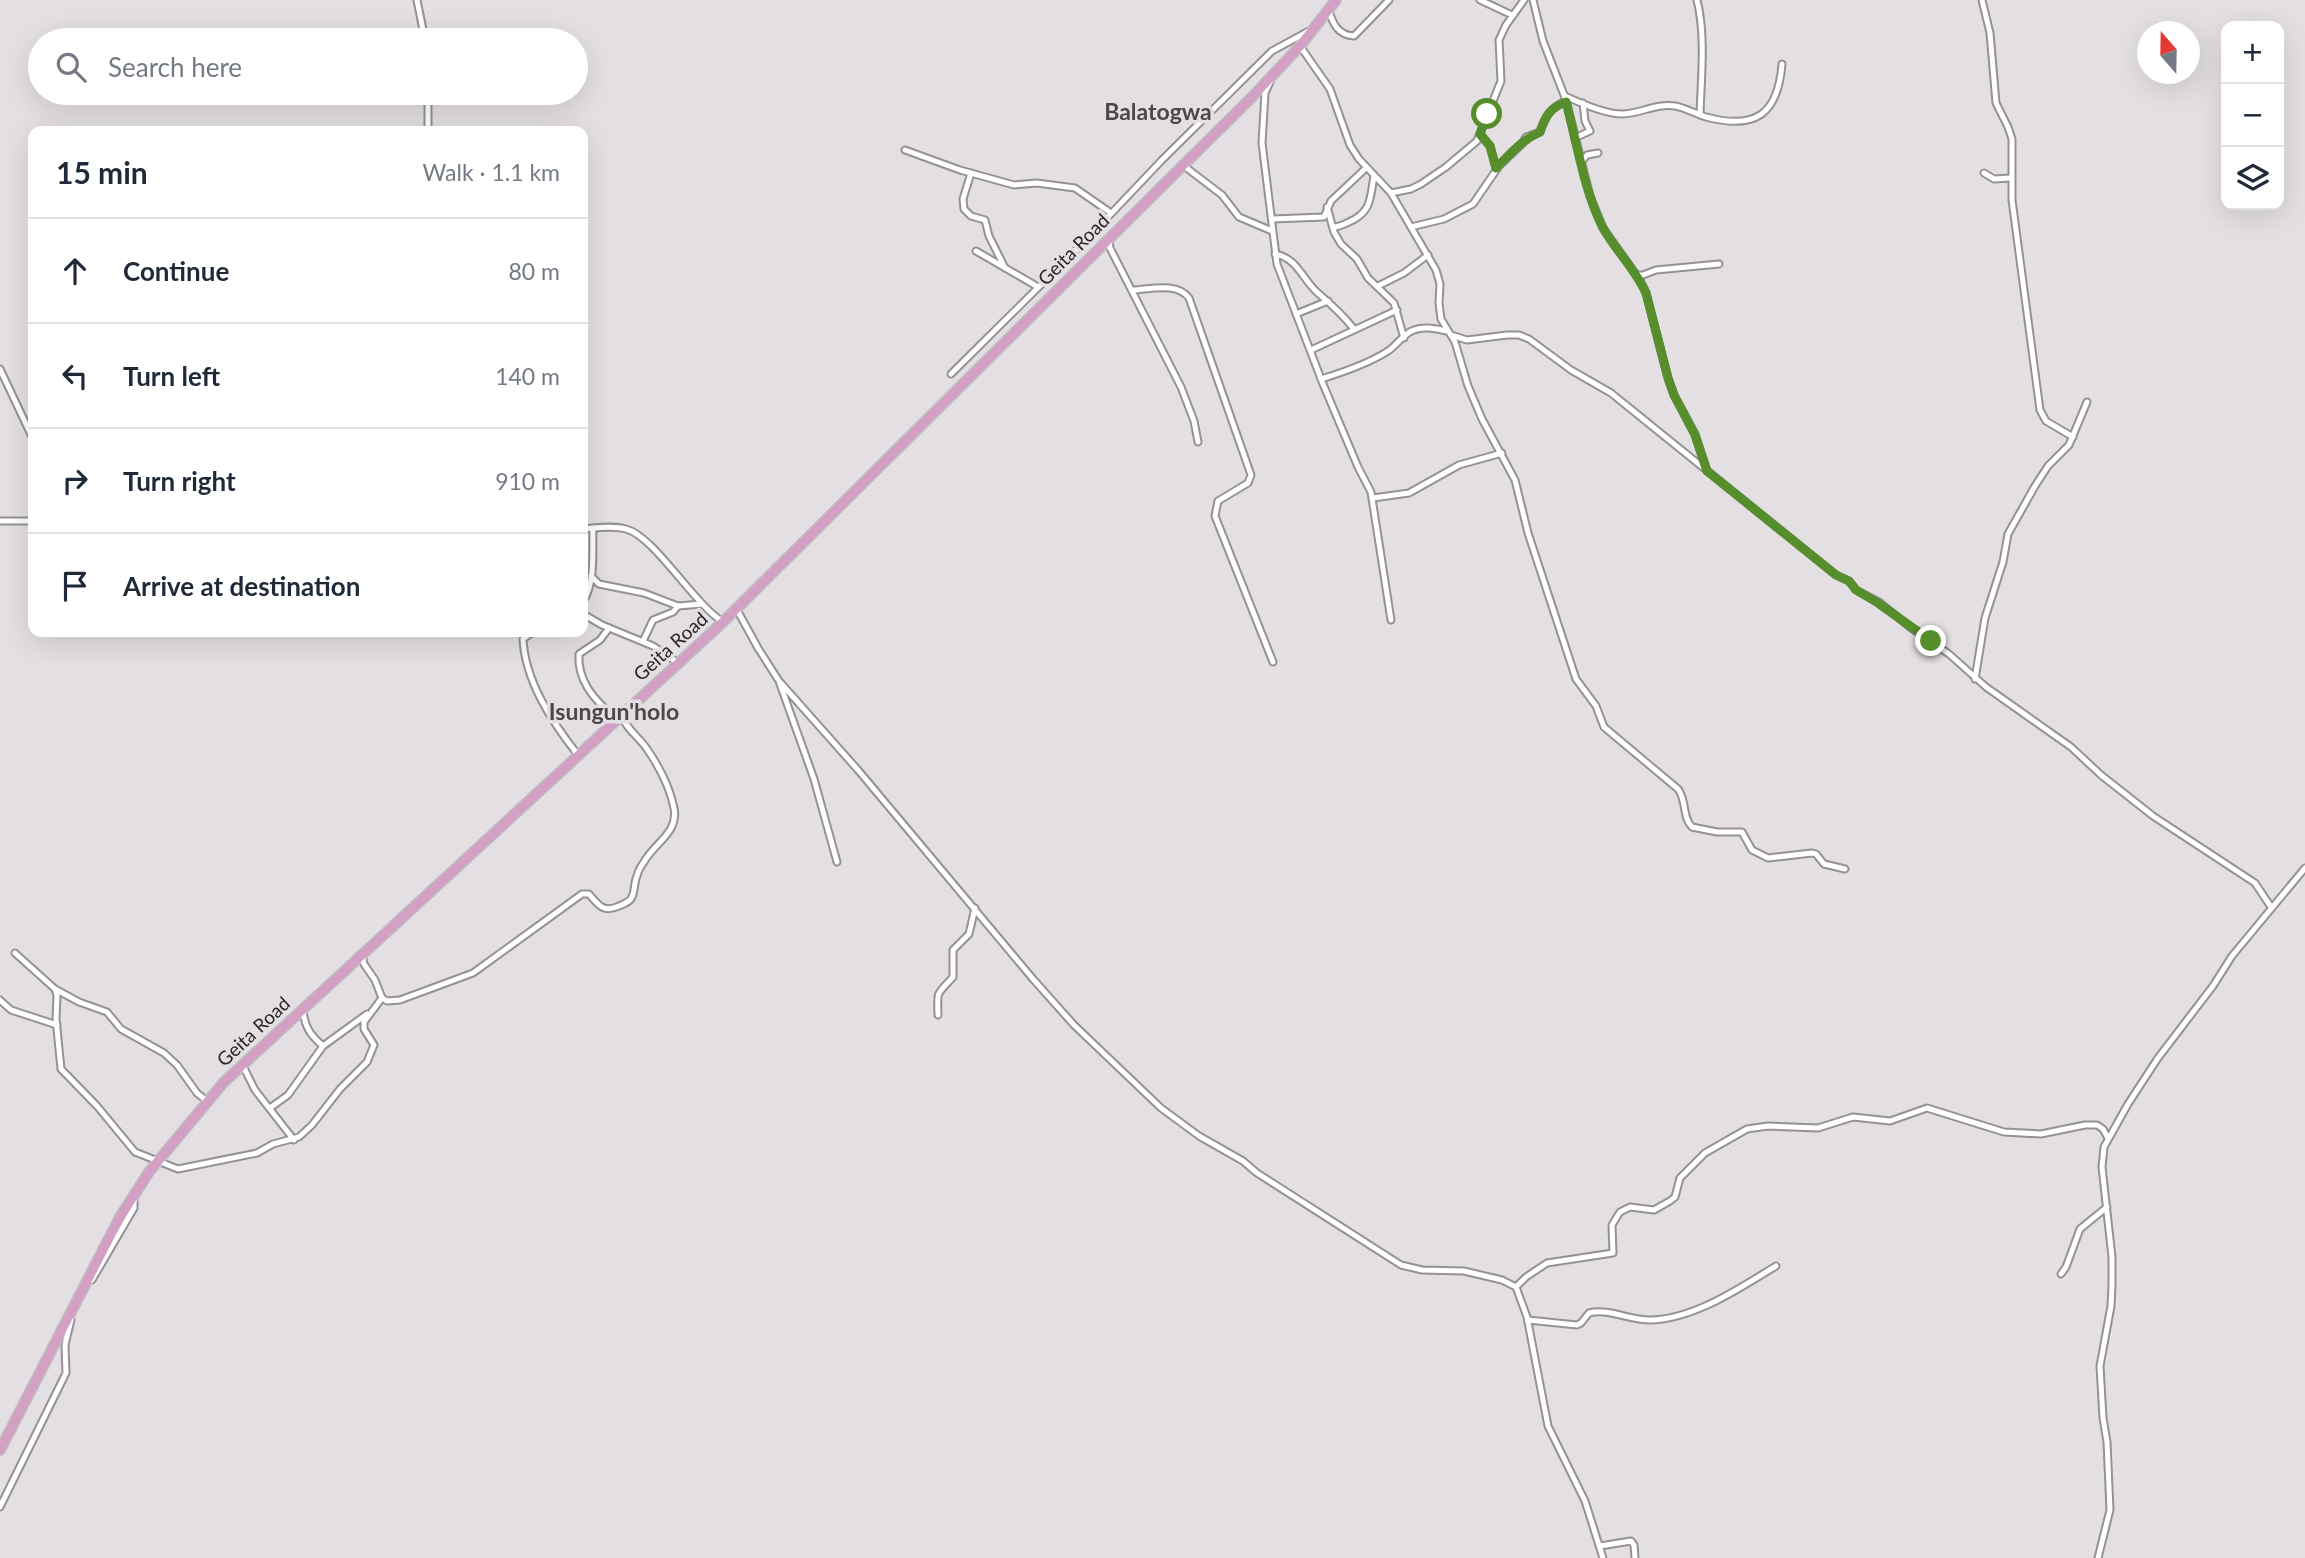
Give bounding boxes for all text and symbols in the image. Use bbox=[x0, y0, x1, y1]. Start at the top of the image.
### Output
north arrow bbox=[2137, 21, 2200, 84]
map controls bbox=[2221, 21, 2284, 210]
button: + bbox=[2221, 21, 2284, 84]
search box bbox=[28, 28, 588, 105]
icon: search bbox=[52, 48, 90, 86]
text: Search here bbox=[108, 51, 242, 83]
button: − bbox=[2221, 84, 2284, 147]
district label: Balatogwa bbox=[1104, 97, 1212, 125]
route start bbox=[1471, 98, 1502, 129]
button: layers bbox=[2221, 147, 2284, 210]
text: 15 min bbox=[56, 154, 148, 190]
text: Walk · 1.1 km bbox=[423, 158, 560, 186]
street label: Geita Road bbox=[1032, 208, 1114, 290]
icon: ahead bbox=[56, 252, 94, 290]
text: Continue bbox=[123, 255, 229, 287]
text: 80 m bbox=[509, 257, 560, 285]
icon: left bbox=[56, 357, 94, 395]
text: Turn left bbox=[123, 360, 220, 392]
text: 140 m bbox=[495, 362, 560, 390]
icon: right bbox=[56, 462, 94, 500]
text: Turn right bbox=[123, 465, 236, 497]
text: 910 m bbox=[495, 467, 560, 495]
icon: arrive bbox=[56, 567, 94, 605]
text: Arrive at destination bbox=[123, 570, 360, 602]
street label: Geita Road bbox=[628, 607, 712, 685]
route end bbox=[1915, 625, 1946, 656]
district label: Isungun'holo bbox=[549, 697, 679, 725]
street label: Geita Road bbox=[212, 991, 294, 1071]

